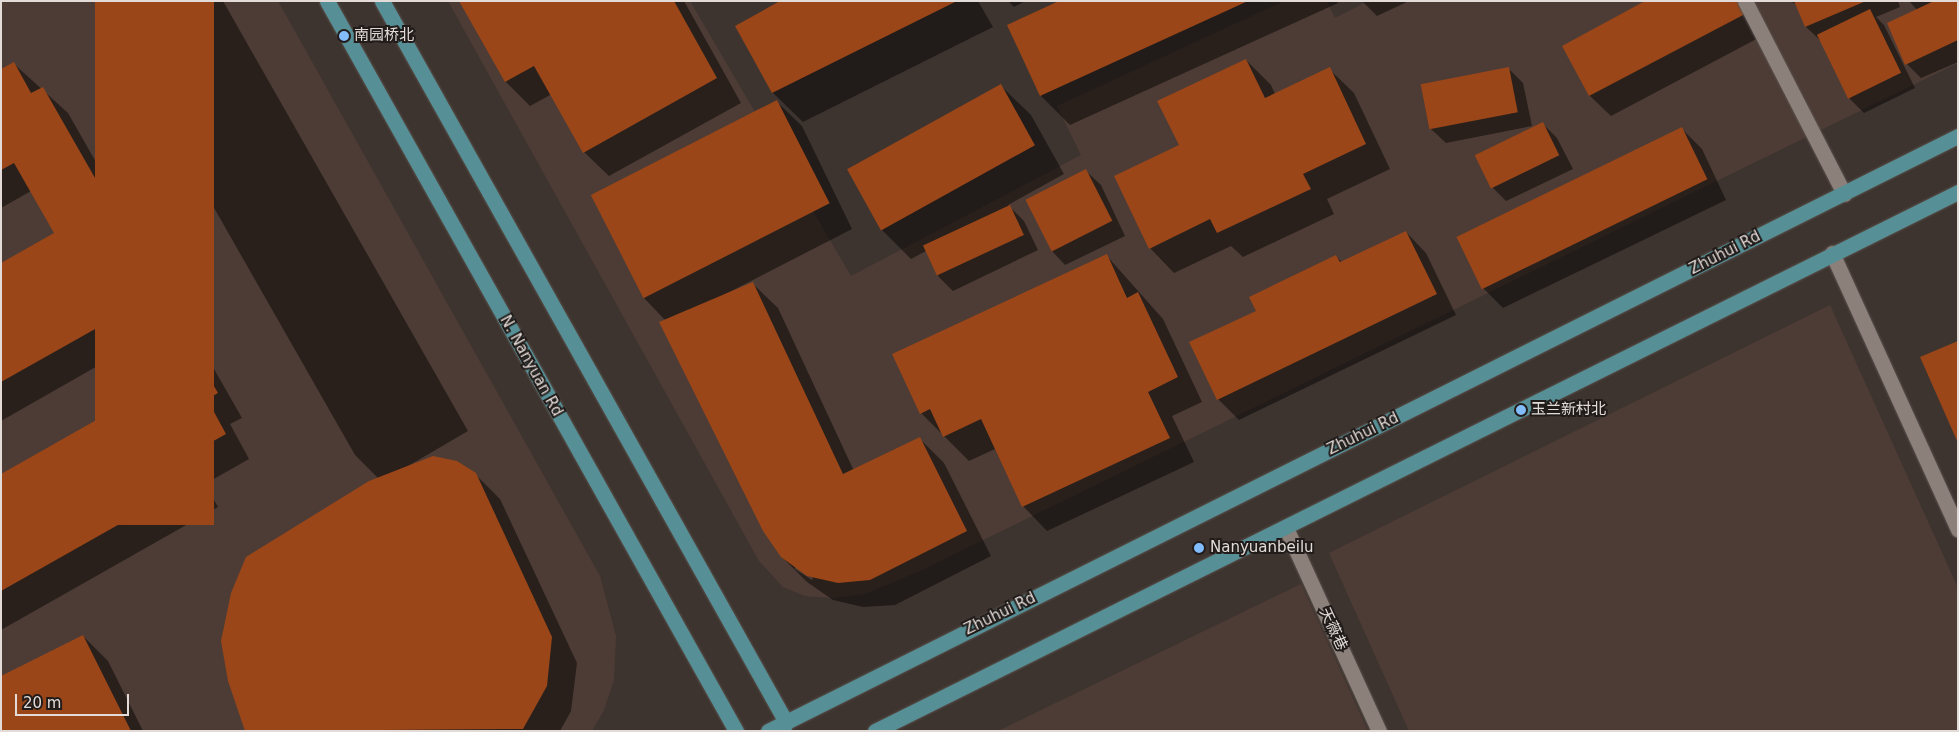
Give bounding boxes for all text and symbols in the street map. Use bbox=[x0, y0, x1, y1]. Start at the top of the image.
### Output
place label: 南园桥北 bbox=[354, 27, 414, 45]
marker: 南园桥北 bbox=[338, 30, 350, 42]
street label: Zhuhui Rd bbox=[1687, 227, 1763, 279]
street label: N. Nanyuan Rd bbox=[496, 312, 566, 420]
place label: 玉兰新村北 bbox=[1531, 401, 1606, 419]
marker: 玉兰新村北 bbox=[1515, 404, 1527, 416]
street label: Zhuhui Rd bbox=[1324, 409, 1402, 459]
place label: Nanyuanbeilu bbox=[1210, 539, 1314, 557]
marker: Nanyuanbeilu bbox=[1192, 541, 1206, 555]
street label: Zhuhui Rd bbox=[961, 589, 1039, 639]
street label: 天薇巷 bbox=[1315, 605, 1351, 653]
scale bar bbox=[18, 684, 131, 716]
text: 20 m bbox=[23, 694, 61, 712]

